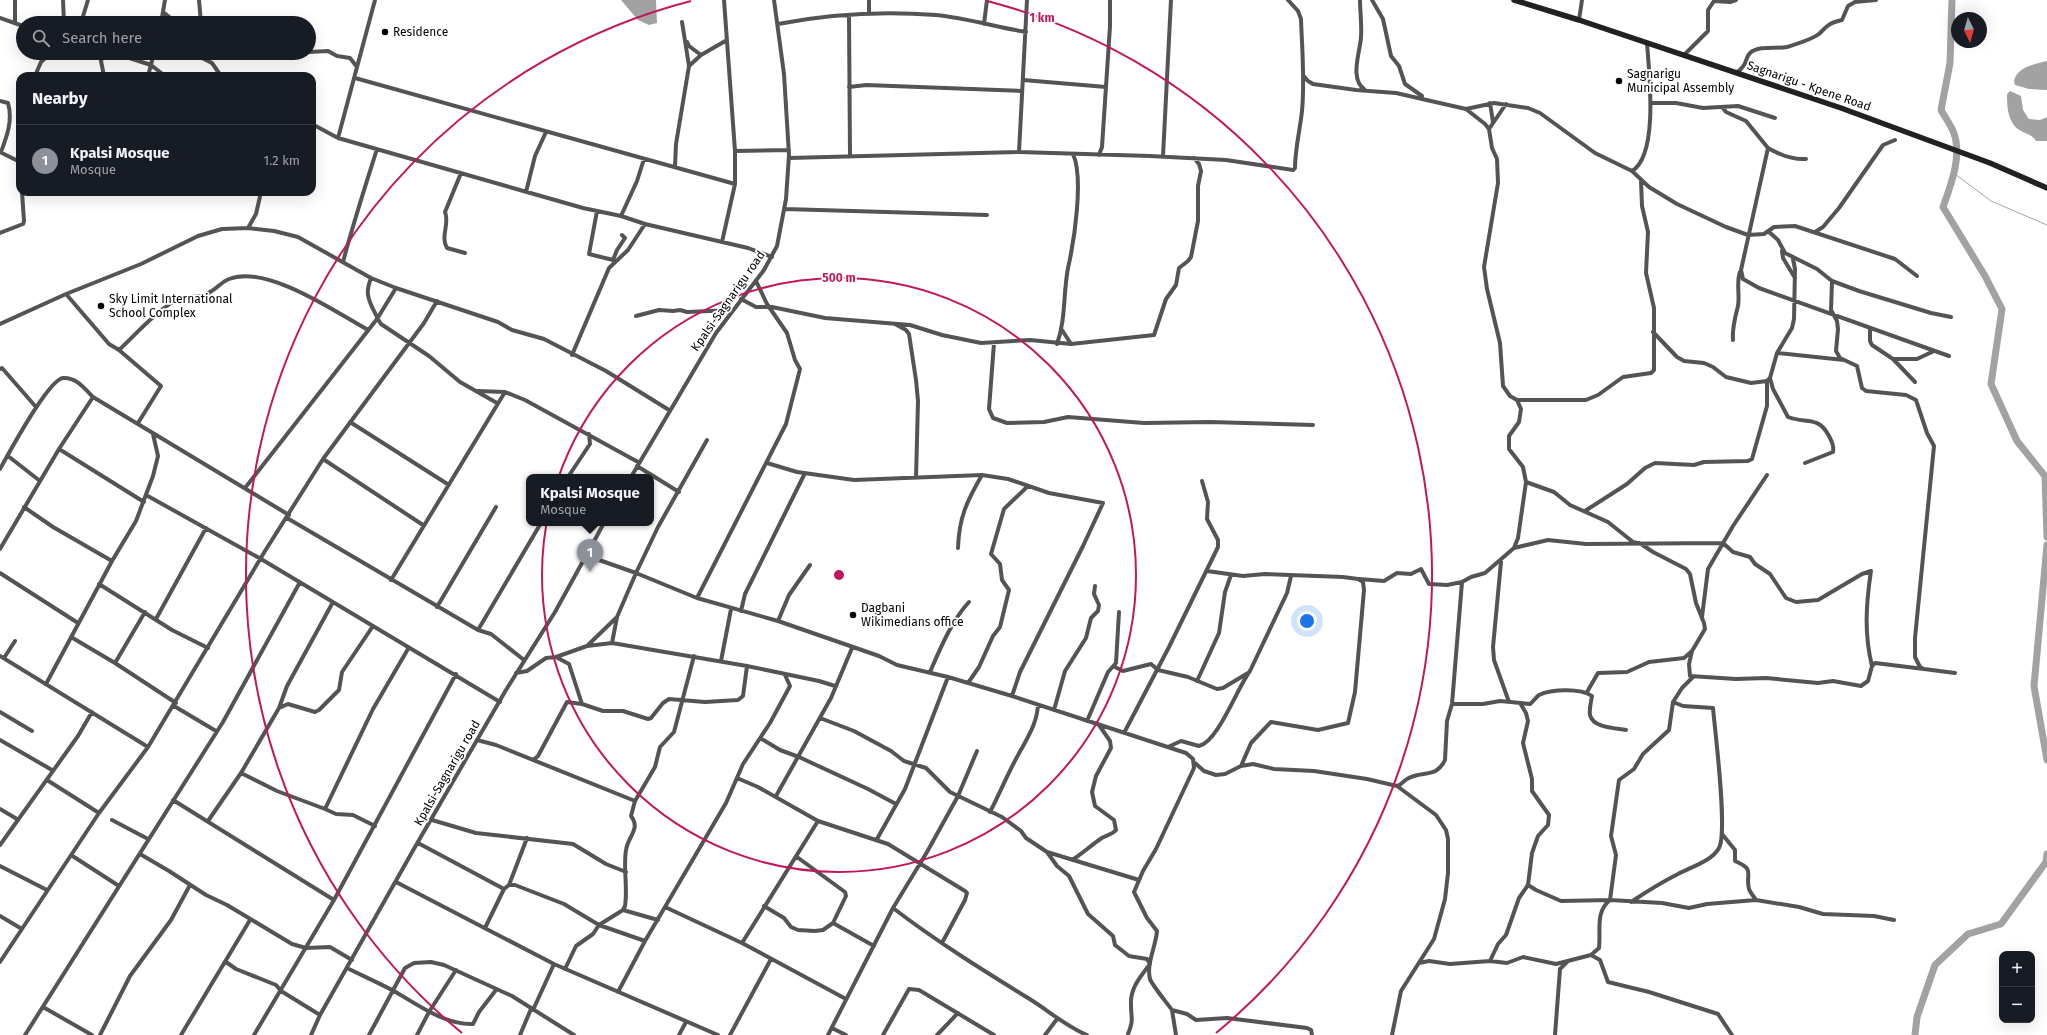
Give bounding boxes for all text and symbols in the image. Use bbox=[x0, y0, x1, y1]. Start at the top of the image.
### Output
text: 1 km bbox=[1029, 11, 1055, 25]
north arrow bbox=[1951, 12, 1987, 48]
search box bbox=[16, 16, 316, 60]
place label: Residence bbox=[393, 25, 448, 39]
icon: search bbox=[30, 27, 52, 49]
marker: Residence bbox=[380, 27, 390, 37]
text: Search here bbox=[62, 29, 142, 47]
street label: Sagnarigu - Kpene Road bbox=[1745, 58, 1873, 114]
place label: Sagnarigu Municipal Assembly bbox=[1627, 67, 1734, 95]
marker: Sagnarigu Municipal Assembly bbox=[1614, 76, 1624, 86]
text: Nearby bbox=[32, 88, 87, 109]
text: Kpalsi Mosque bbox=[70, 144, 170, 162]
text: 1 bbox=[42, 153, 48, 168]
text: 1.2 km bbox=[264, 153, 300, 168]
text: Mosque bbox=[70, 162, 116, 177]
street label: Kpalsi-Sagnarigu road bbox=[688, 248, 768, 354]
text: 500 m bbox=[822, 271, 856, 285]
place label: Sky Limit International School Complex bbox=[109, 292, 233, 320]
marker: Sky Limit International School Complex bbox=[96, 301, 106, 311]
popup bbox=[526, 474, 654, 526]
text: Kpalsi Mosque bbox=[540, 484, 640, 502]
text: Mosque bbox=[540, 502, 586, 517]
pin: 1 bbox=[577, 539, 603, 572]
centre of rings bbox=[832, 568, 846, 582]
place label: Dagbani Wikimedians office bbox=[861, 601, 964, 629]
marker: Dagbani Wikimedians office bbox=[848, 610, 858, 620]
your location bbox=[1297, 611, 1317, 631]
street label: Kpalsi-Sagnarigu road bbox=[411, 718, 483, 828]
map controls bbox=[1999, 951, 2035, 1023]
button: + bbox=[1999, 951, 2035, 987]
button: − bbox=[1999, 987, 2035, 1023]

